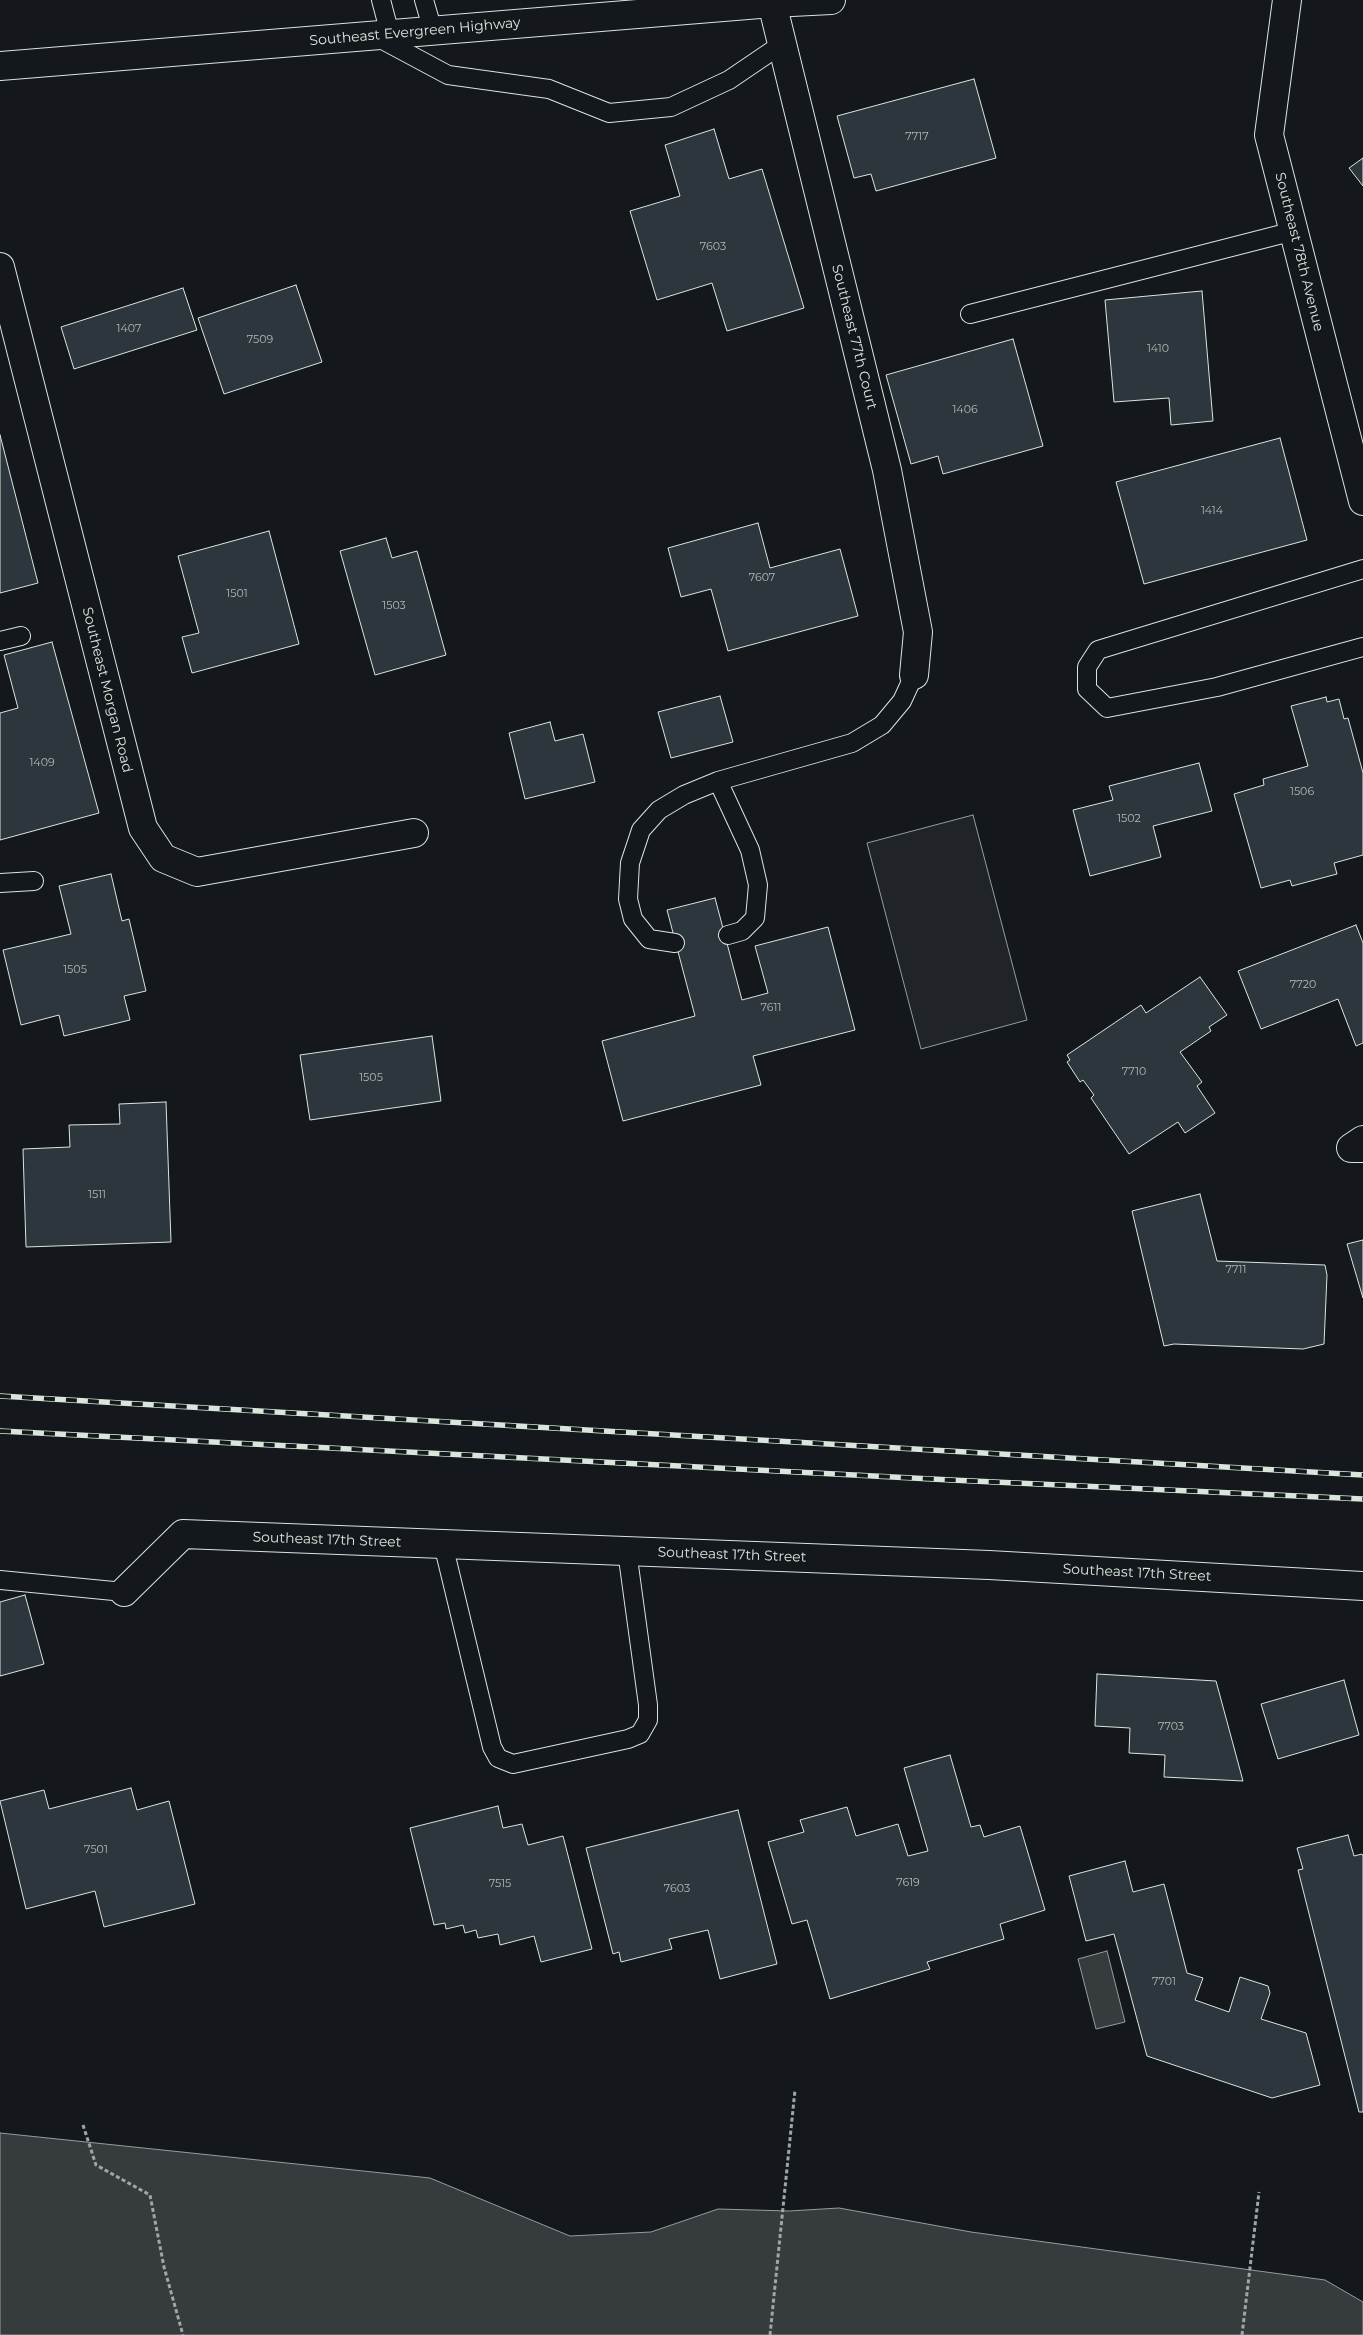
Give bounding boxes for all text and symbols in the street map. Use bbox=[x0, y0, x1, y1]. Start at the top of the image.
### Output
street label: Southeast Evergreen Highway bbox=[309, 14, 521, 50]
house number: 7717 bbox=[905, 130, 929, 144]
street label: Southeast 78th Avenue bbox=[1271, 171, 1327, 333]
house number: 7603 bbox=[700, 240, 726, 254]
street label: Southeast 77th Court bbox=[828, 263, 880, 411]
house number: 1407 bbox=[117, 322, 141, 336]
house number: 7509 bbox=[247, 333, 273, 347]
house number: 1410 bbox=[1147, 342, 1169, 356]
house number: 1406 bbox=[952, 403, 978, 417]
house number: 1414 bbox=[1201, 504, 1223, 518]
house number: 7607 bbox=[749, 571, 775, 585]
house number: 1501 bbox=[226, 587, 248, 601]
house number: 1503 bbox=[382, 599, 406, 613]
street label: Southeast Morgan Road bbox=[78, 606, 136, 774]
house number: 1409 bbox=[29, 756, 55, 770]
house number: 1506 bbox=[1290, 785, 1314, 799]
house number: 1502 bbox=[1117, 812, 1141, 826]
house number: 1505 bbox=[63, 963, 87, 977]
house number: 7720 bbox=[1290, 978, 1316, 992]
house number: 7611 bbox=[761, 1001, 781, 1015]
house number: 7710 bbox=[1122, 1065, 1146, 1079]
house number: 1505 bbox=[359, 1071, 383, 1085]
house number: 1511 bbox=[88, 1188, 106, 1202]
house number: 7711 bbox=[1225, 1263, 1247, 1277]
street label: Southeast 17th Street bbox=[252, 1529, 402, 1551]
street label: Southeast 17th Street bbox=[657, 1544, 807, 1566]
street label: Southeast 17th Street bbox=[1062, 1561, 1212, 1585]
house number: 7703 bbox=[1158, 1720, 1184, 1734]
house number: 7501 bbox=[84, 1843, 108, 1857]
house number: 7619 bbox=[896, 1876, 920, 1890]
house number: 7515 bbox=[489, 1877, 511, 1891]
house number: 7603 bbox=[664, 1882, 690, 1896]
house number: 7701 bbox=[1152, 1975, 1176, 1989]

